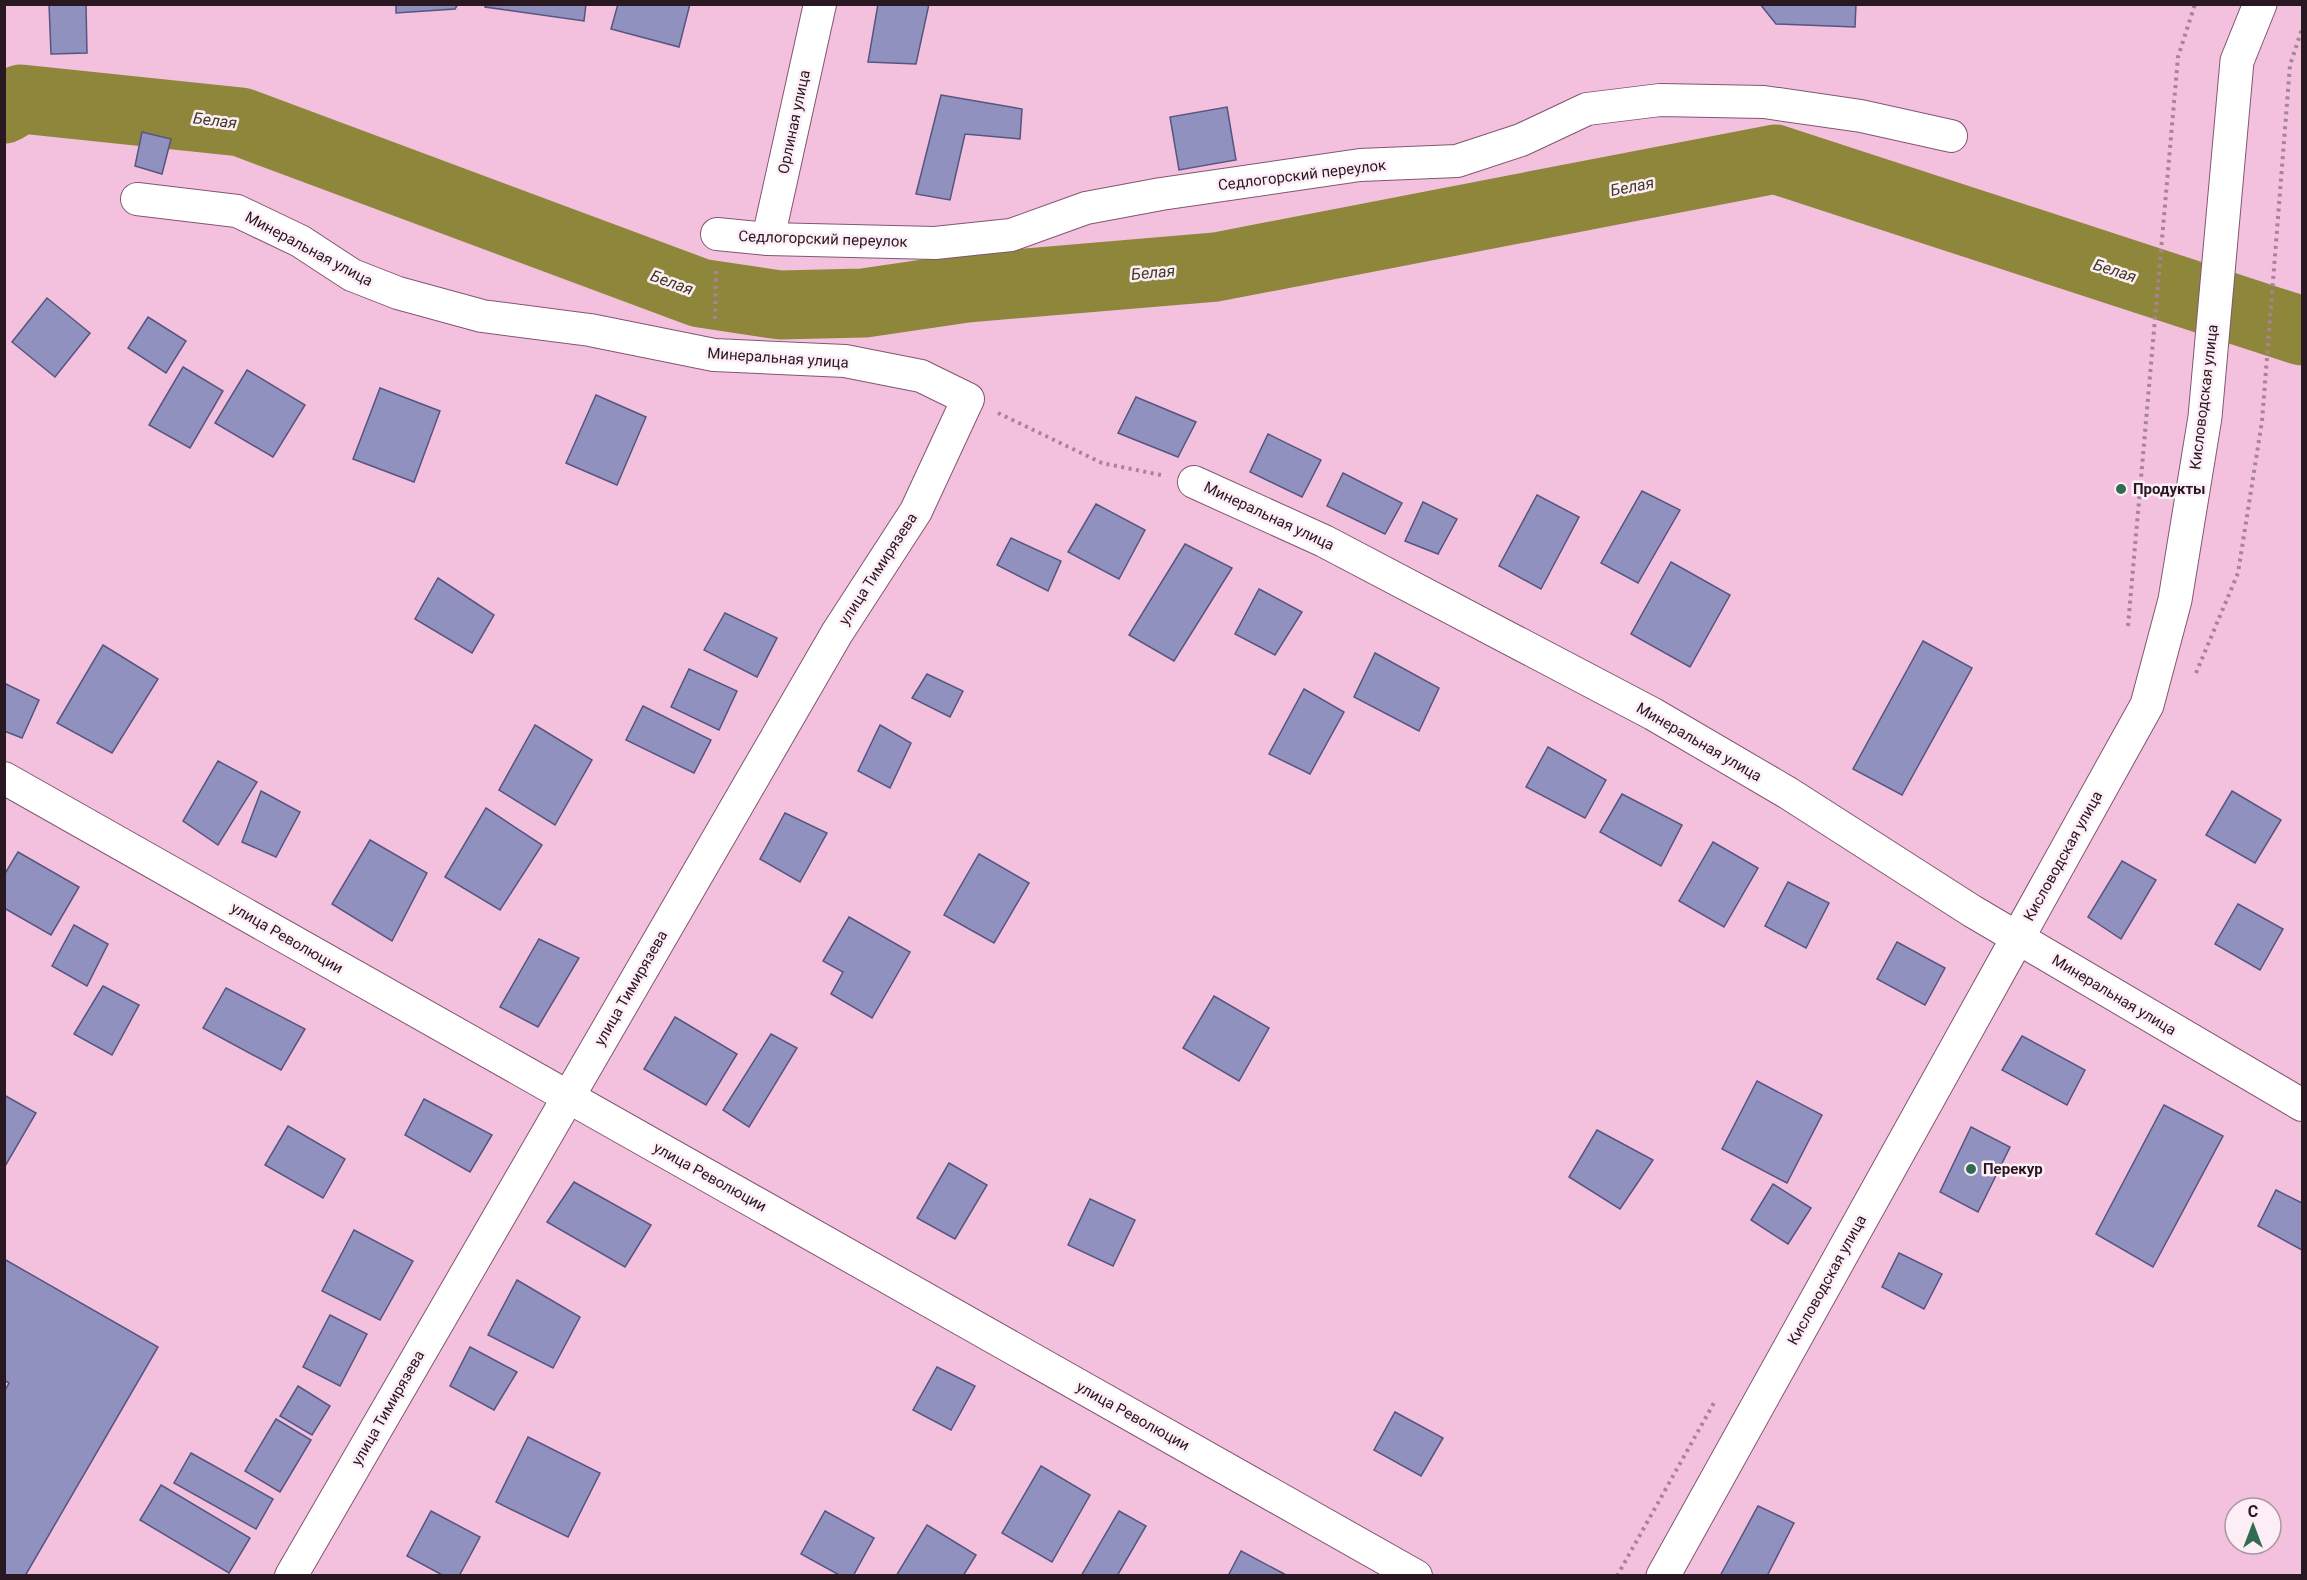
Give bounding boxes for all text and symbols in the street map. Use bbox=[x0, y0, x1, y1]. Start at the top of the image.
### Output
street label: Орлиная улица bbox=[774, 68, 814, 176]
water label: Белая bbox=[192, 108, 238, 133]
street label: Седлогорский переулок bbox=[1217, 156, 1387, 194]
water label: Белая bbox=[1609, 173, 1656, 200]
street label: Минеральная улица bbox=[242, 208, 376, 290]
street label: Седлогорский переулок bbox=[738, 227, 908, 251]
water label: Белая bbox=[2091, 255, 2139, 286]
water label: Белая bbox=[1130, 261, 1176, 284]
water label: Белая bbox=[648, 266, 696, 299]
street label: Кисловодская улица bbox=[2186, 323, 2222, 471]
street label: Минеральная улица bbox=[707, 344, 849, 372]
street label: Минеральная улица bbox=[1201, 478, 1337, 554]
place label: Продукты bbox=[2133, 480, 2206, 498]
marker: Продукты bbox=[2114, 482, 2128, 496]
street label: улица Тимирязева bbox=[835, 510, 921, 628]
street label: Минеральная улица bbox=[1633, 699, 1765, 785]
street label: Кисловодская улица bbox=[2020, 788, 2106, 924]
street label: улица Революции bbox=[228, 899, 346, 977]
street label: улица Тимирязева bbox=[591, 927, 671, 1049]
street label: Минеральная улица bbox=[2049, 951, 2179, 1039]
street label: улица Революции bbox=[650, 1138, 770, 1216]
place label: Перекур bbox=[1983, 1160, 2043, 1178]
marker: Перекур bbox=[1964, 1162, 1978, 1176]
street label: Кисловодская улица bbox=[1784, 1212, 1870, 1348]
street label: улица Тимирязева bbox=[348, 1347, 428, 1469]
street label: улица Революции bbox=[1073, 1377, 1193, 1455]
north arrow bbox=[2223, 1496, 2283, 1556]
text: С bbox=[2248, 1502, 2258, 1521]

